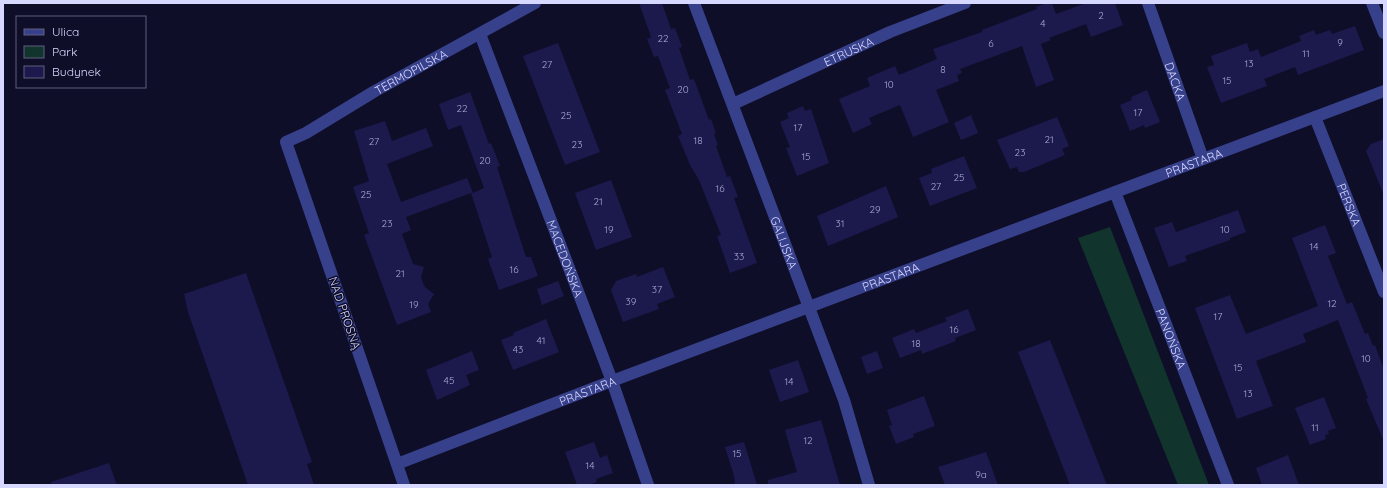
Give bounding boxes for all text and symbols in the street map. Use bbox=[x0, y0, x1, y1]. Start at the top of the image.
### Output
house number: 2 bbox=[1098, 9, 1104, 22]
legend bbox=[16, 16, 146, 88]
house number: 4 bbox=[1040, 17, 1046, 30]
text: Ulica bbox=[52, 24, 79, 39]
house number: 22 bbox=[657, 32, 669, 45]
street label: ETRUSKA bbox=[821, 33, 876, 69]
house number: 9 bbox=[1337, 36, 1343, 49]
house number: 6 bbox=[988, 37, 994, 50]
text: Park bbox=[52, 44, 77, 59]
street label: TERMOPILSKA bbox=[372, 45, 450, 97]
house number: 11 bbox=[1302, 47, 1310, 60]
house number: 13 bbox=[1245, 57, 1253, 70]
house number: 27 bbox=[542, 58, 552, 71]
street label: DACKA bbox=[1162, 60, 1189, 103]
house number: 8 bbox=[940, 63, 946, 76]
text: Budynek bbox=[52, 64, 101, 79]
house number: 15 bbox=[1222, 74, 1232, 87]
house number: 10 bbox=[884, 78, 894, 91]
house number: 20 bbox=[677, 83, 689, 96]
house number: 22 bbox=[456, 102, 468, 115]
house number: 17 bbox=[1134, 106, 1142, 119]
house number: 25 bbox=[561, 109, 572, 122]
house number: 17 bbox=[794, 121, 802, 134]
house number: 21 bbox=[1044, 133, 1054, 146]
house number: 18 bbox=[693, 134, 703, 147]
house number: 27 bbox=[369, 135, 379, 148]
house number: 23 bbox=[572, 138, 582, 151]
street label: PRASTARA bbox=[1163, 145, 1225, 180]
house number: 23 bbox=[1015, 146, 1025, 159]
house number: 15 bbox=[801, 150, 811, 163]
house number: 20 bbox=[479, 154, 491, 167]
house number: 25 bbox=[954, 171, 965, 184]
house number: 27 bbox=[931, 180, 941, 193]
street label: PERSKA bbox=[1334, 181, 1365, 228]
house number: 16 bbox=[715, 182, 725, 195]
house number: 25 bbox=[361, 188, 372, 201]
house number: 21 bbox=[593, 195, 603, 208]
house number: 29 bbox=[869, 203, 881, 216]
street label: GALIJSKA bbox=[768, 214, 801, 271]
house number: 23 bbox=[382, 217, 392, 230]
house number: 31 bbox=[836, 217, 844, 230]
street label: MACEDOŃSKA bbox=[544, 218, 587, 299]
house number: 19 bbox=[604, 223, 614, 236]
house number: 10 bbox=[1220, 223, 1230, 236]
house number: 14 bbox=[1310, 240, 1318, 253]
house number: 33 bbox=[734, 250, 744, 263]
street label: PRASTARA bbox=[860, 259, 921, 294]
house number: 16 bbox=[509, 263, 519, 276]
house number: 21 bbox=[395, 267, 405, 280]
street label: NAD PROSNĄ bbox=[326, 275, 365, 352]
house number: 37 bbox=[652, 283, 662, 296]
house number: 39 bbox=[626, 295, 637, 308]
house number: 12 bbox=[1327, 297, 1337, 310]
house number: 19 bbox=[409, 298, 419, 311]
street label: PANOŃSKA bbox=[1153, 306, 1190, 371]
house number: 17 bbox=[1214, 310, 1222, 323]
house number: 16 bbox=[949, 323, 959, 336]
house number: 41 bbox=[537, 334, 545, 347]
house number: 18 bbox=[911, 337, 921, 350]
house number: 43 bbox=[513, 343, 523, 356]
house number: 10 bbox=[1361, 352, 1371, 365]
house number: 15 bbox=[1233, 361, 1243, 374]
street label: PRASTARA bbox=[557, 373, 618, 408]
house number: 45 bbox=[444, 374, 454, 387]
house number: 14 bbox=[785, 375, 793, 388]
house number: 13 bbox=[1244, 387, 1252, 400]
house number: 11 bbox=[1311, 421, 1319, 434]
house number: 12 bbox=[803, 434, 813, 447]
house number: 15 bbox=[732, 447, 742, 460]
house number: 14 bbox=[586, 459, 594, 472]
house number: 9a bbox=[975, 468, 987, 481]

